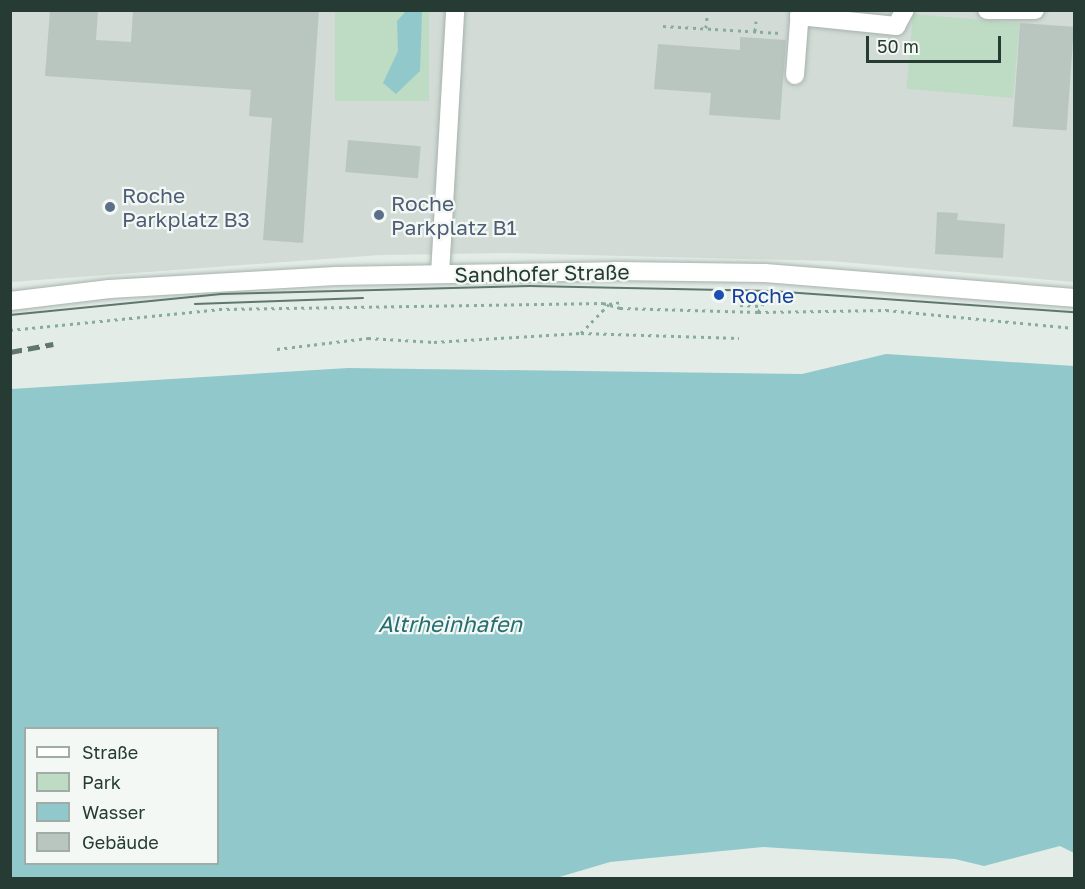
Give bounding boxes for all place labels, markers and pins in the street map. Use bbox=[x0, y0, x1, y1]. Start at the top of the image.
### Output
place label: Roche Parkplatz B3 bbox=[122, 182, 250, 232]
place label: Roche Parkplatz B1 bbox=[391, 190, 517, 240]
marker: Roche Parkplatz B3 bbox=[103, 200, 117, 214]
marker: Roche Parkplatz B1 bbox=[372, 208, 386, 222]
place label: Roche bbox=[731, 282, 794, 308]
marker: Roche bbox=[712, 288, 726, 302]

